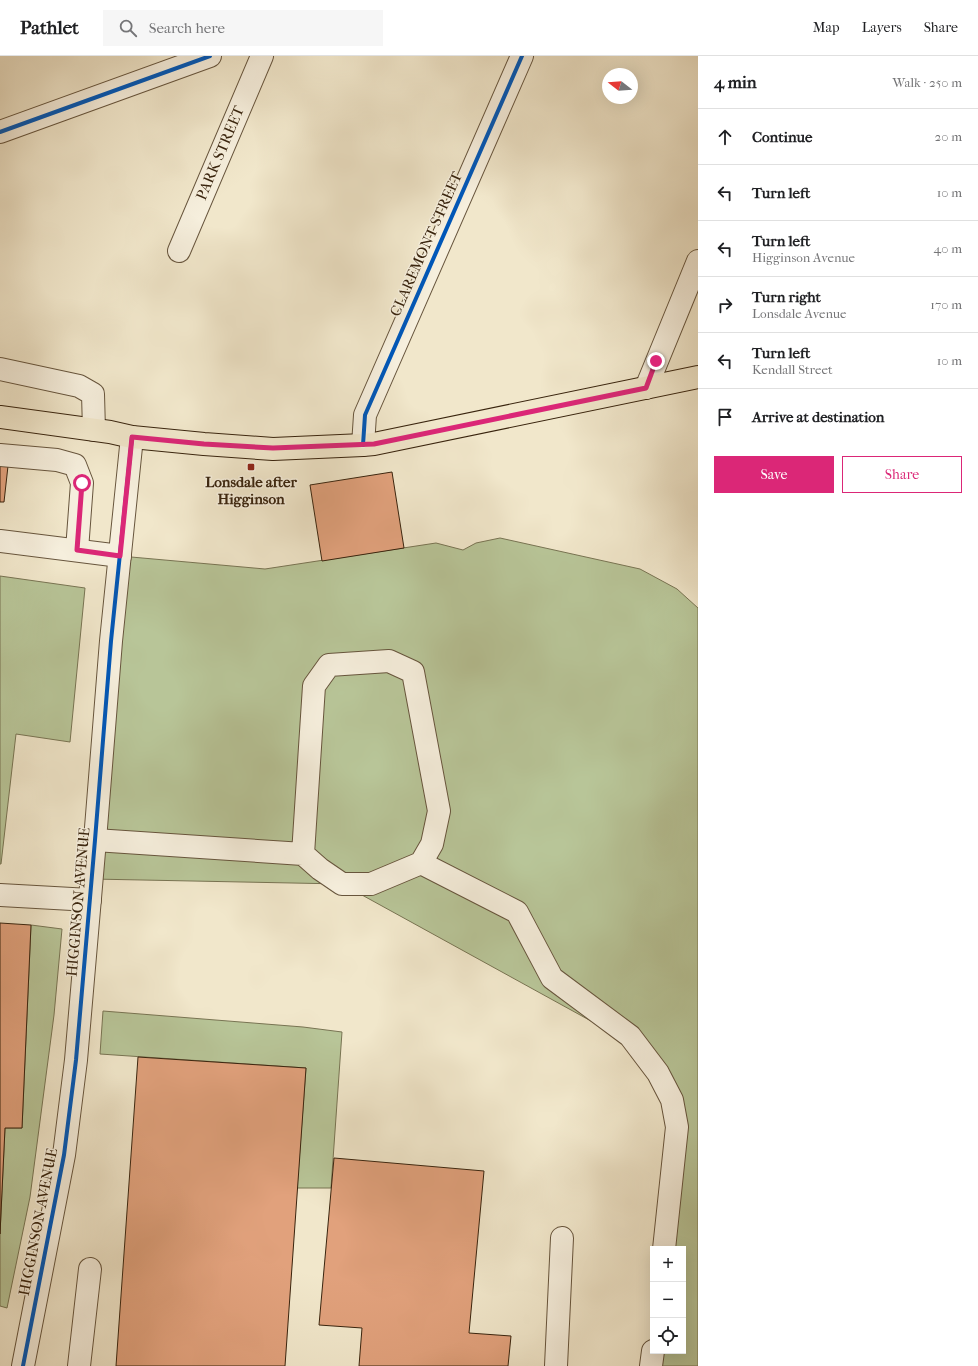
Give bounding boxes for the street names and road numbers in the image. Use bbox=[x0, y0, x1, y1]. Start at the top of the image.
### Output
street label: PARK STREET bbox=[192, 102, 248, 203]
street label: CLAREMONT STREET bbox=[386, 168, 466, 319]
street label: HIGGINSON AVENUE bbox=[63, 827, 93, 977]
street label: HIGGINSON AVENUE bbox=[15, 1147, 61, 1297]

